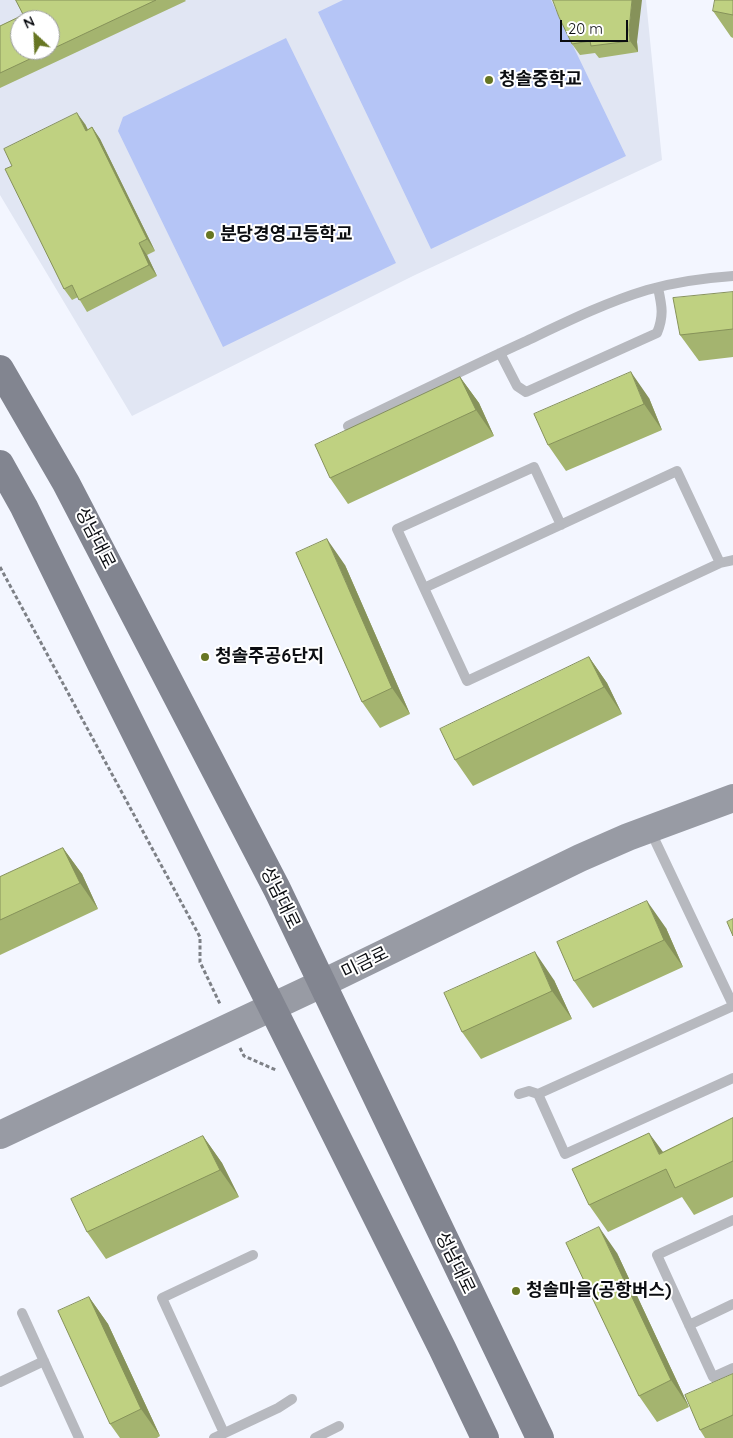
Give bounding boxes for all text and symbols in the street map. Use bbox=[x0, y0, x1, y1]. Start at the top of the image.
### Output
north arrow bbox=[10, 10, 60, 60]
scale bar bbox=[563, 10, 630, 42]
text: N bbox=[21, 12, 38, 33]
text: 20 m bbox=[568, 19, 603, 38]
place label: 청솔중학교 bbox=[499, 69, 582, 91]
marker: 청솔중학교 bbox=[483, 74, 495, 86]
place label: 분당경영고등학교 bbox=[220, 224, 352, 246]
marker: 분당경영고등학교 bbox=[204, 229, 216, 241]
street label: 성남대로 bbox=[70, 504, 120, 572]
place label: 청솔주공6단지 bbox=[215, 646, 324, 668]
marker: 청솔주공6단지 bbox=[199, 651, 211, 663]
street label: 성남대로 bbox=[256, 863, 304, 933]
street label: 미금로 bbox=[338, 942, 392, 984]
street label: 성남대로 bbox=[431, 1228, 479, 1298]
place label: 청솔마을(공항버스) bbox=[526, 1280, 671, 1302]
marker: 청솔마을(공항버스) bbox=[510, 1285, 522, 1297]

